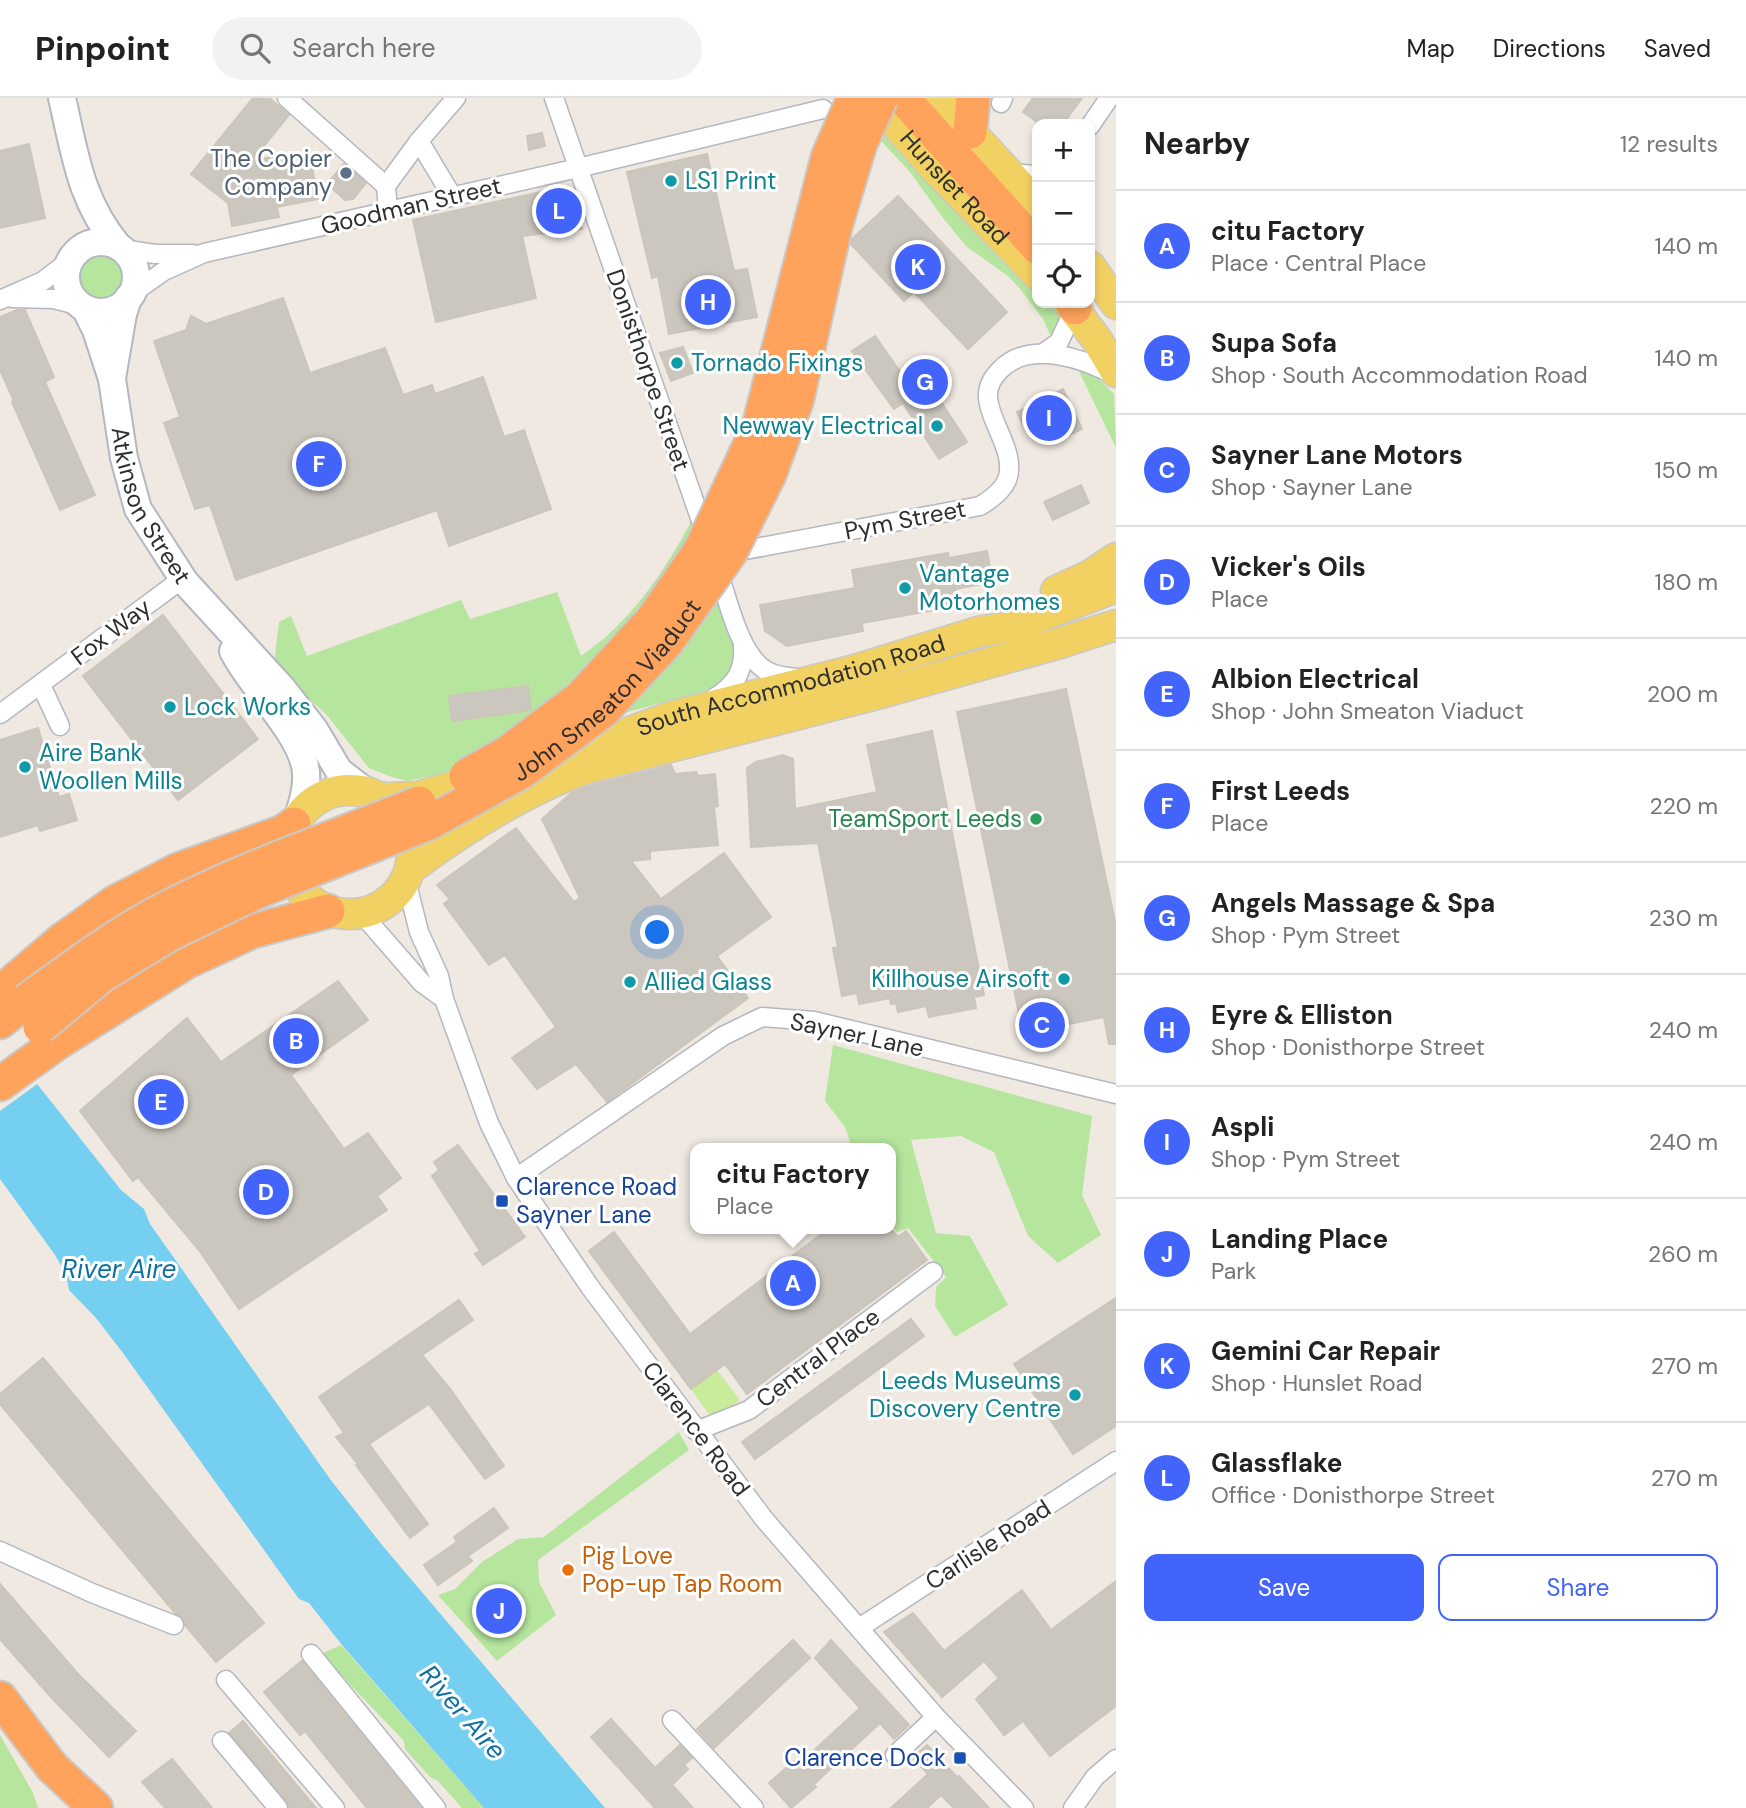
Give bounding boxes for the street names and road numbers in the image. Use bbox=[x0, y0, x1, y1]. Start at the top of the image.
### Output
street label: Hunslet Road bbox=[893, 123, 1016, 251]
street label: Goodman Street bbox=[318, 170, 504, 241]
street label: Donisthorpe Street bbox=[599, 265, 698, 475]
street label: Atkinson Street bbox=[104, 425, 198, 590]
street label: Pym Street bbox=[842, 493, 968, 546]
street label: Fox Way bbox=[64, 591, 157, 672]
street label: John Smeaton Viaduct bbox=[508, 593, 708, 788]
street label: South Accommodation Road bbox=[632, 627, 949, 743]
street label: Sayner Lane bbox=[787, 1005, 927, 1064]
street label: Central Place bbox=[750, 1301, 886, 1414]
street label: Clarence Road bbox=[636, 1355, 757, 1502]
street label: Carlisle Road bbox=[919, 1492, 1056, 1597]

